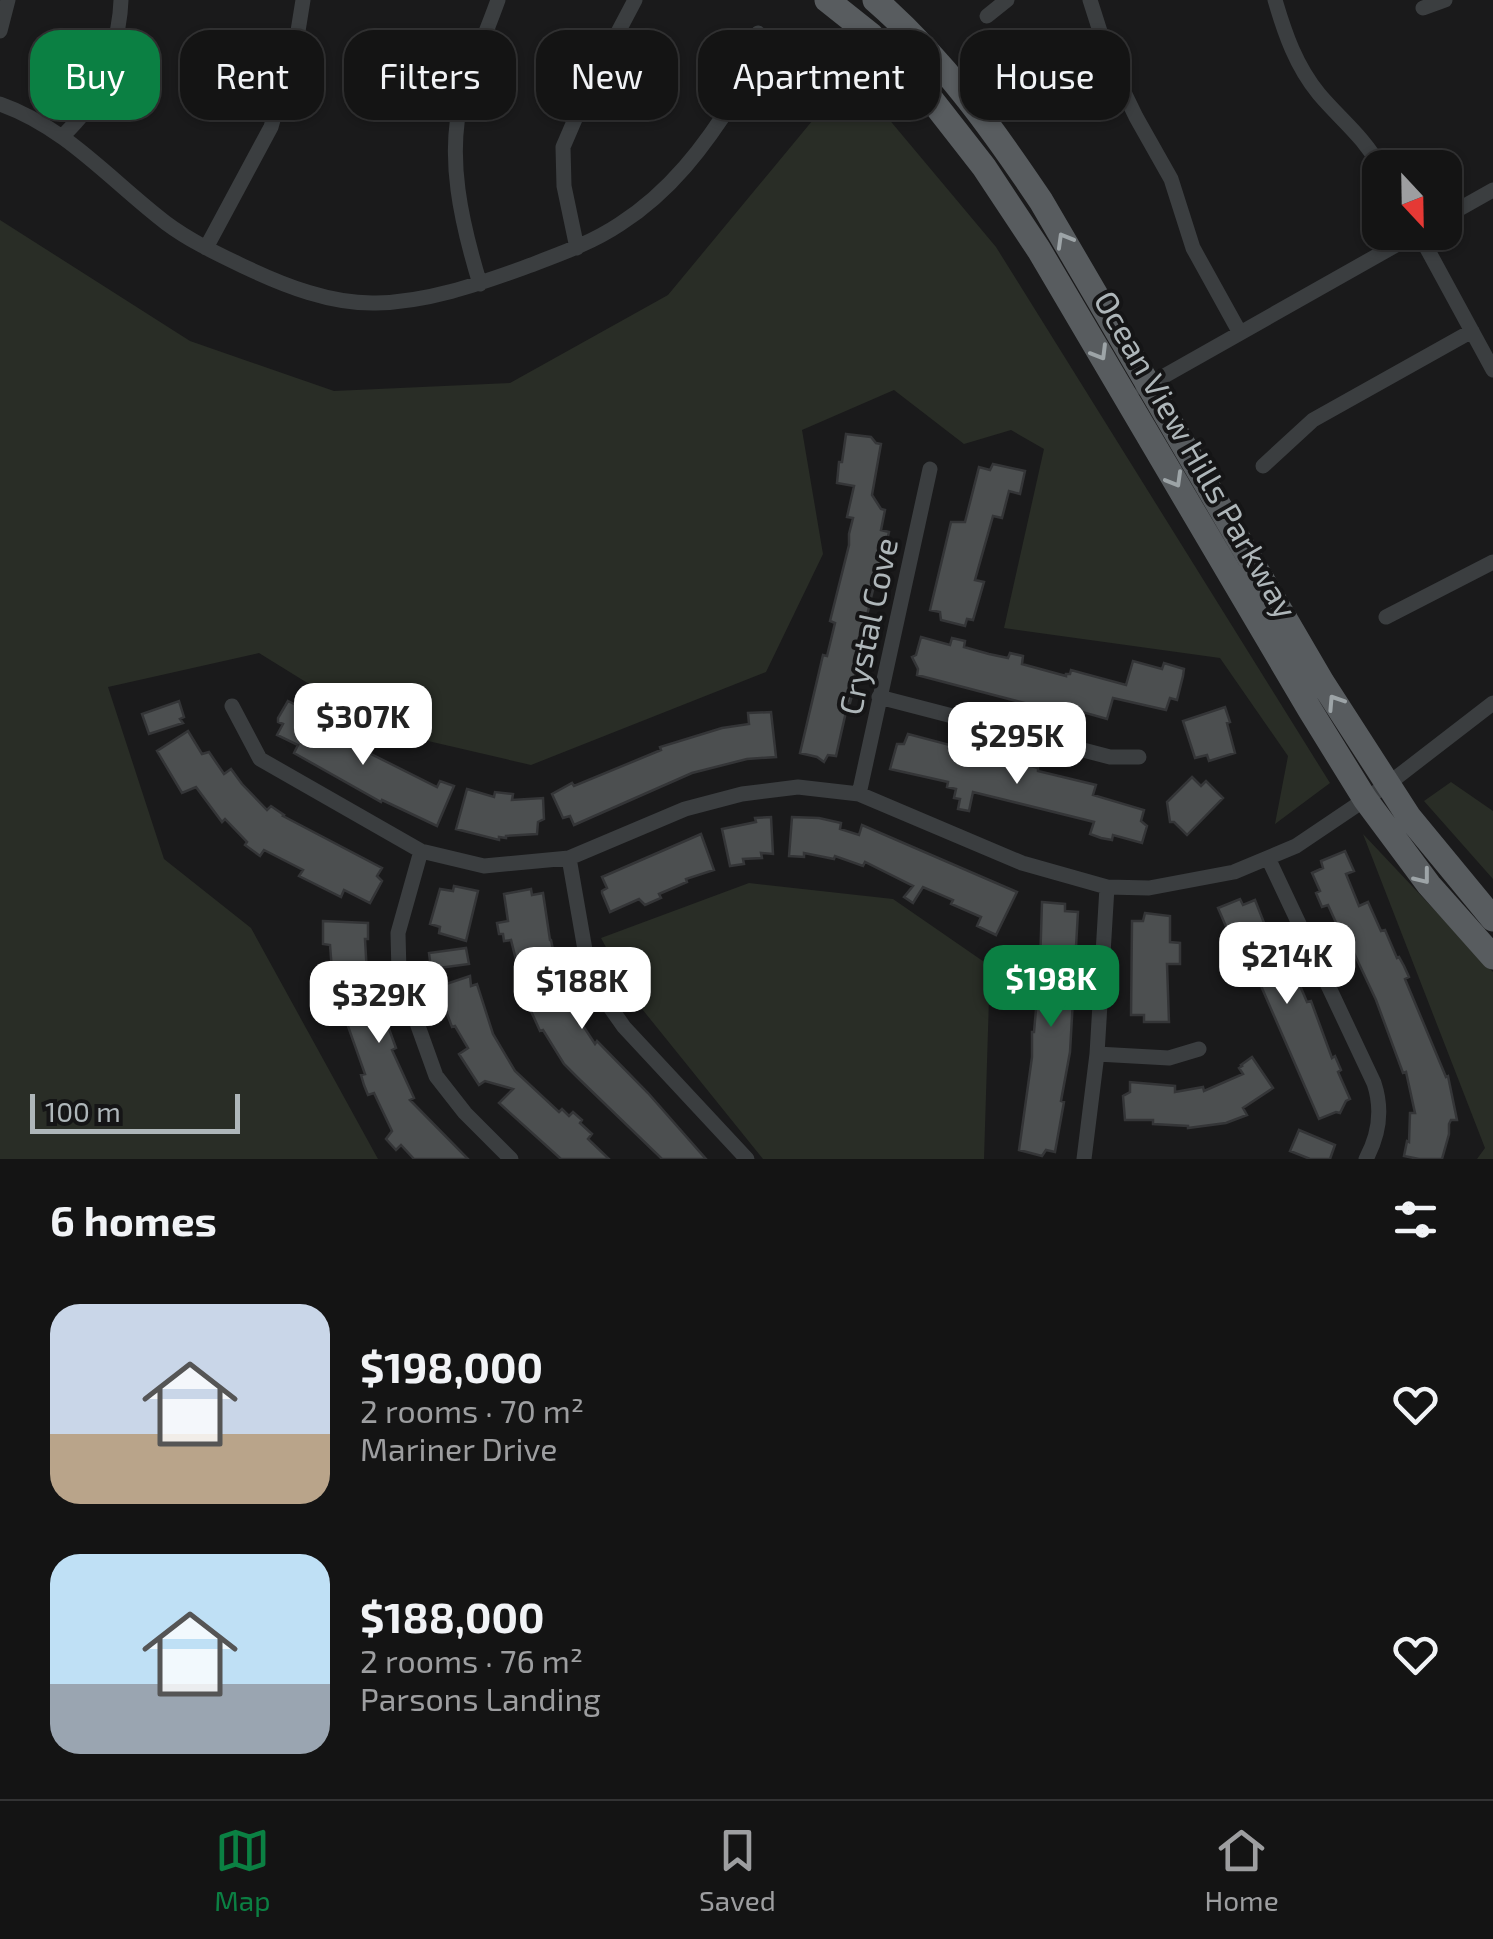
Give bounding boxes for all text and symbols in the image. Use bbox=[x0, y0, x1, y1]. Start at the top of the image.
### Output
chip: Buy bbox=[30, 30, 160, 120]
chip: Rent bbox=[180, 30, 324, 120]
chip: Filters bbox=[344, 30, 516, 120]
chip: New bbox=[536, 30, 678, 120]
chip: Apartment bbox=[698, 30, 940, 120]
chip: House bbox=[960, 30, 1130, 120]
north arrow bbox=[1362, 150, 1462, 250]
map controls bbox=[1362, 150, 1462, 250]
one-way arrow bbox=[1057, 233, 1077, 251]
street label: Ocean View Hills Parkway bbox=[1088, 283, 1306, 625]
one-way arrow bbox=[1088, 342, 1107, 360]
one-way arrow bbox=[1163, 469, 1182, 487]
street label: Crystal Cove bbox=[830, 534, 904, 718]
pin: $307K bbox=[293, 683, 433, 768]
one-way arrow bbox=[1329, 695, 1348, 713]
text: $307K bbox=[316, 696, 410, 734]
pin: $295K bbox=[947, 702, 1087, 787]
text: $295K bbox=[970, 715, 1064, 753]
one-way arrow bbox=[1412, 866, 1429, 884]
pin: $214K bbox=[1217, 922, 1357, 1007]
text: $214K bbox=[1241, 935, 1333, 973]
pin: $198K bbox=[981, 945, 1121, 1030]
pin: $188K bbox=[512, 947, 652, 1032]
text: $198K bbox=[1005, 958, 1097, 996]
text: $188K bbox=[536, 960, 628, 998]
pin: $329K bbox=[309, 961, 449, 1046]
text: $329K bbox=[332, 974, 426, 1012]
scale bar bbox=[30, 1089, 240, 1134]
text: 100 m bbox=[45, 1094, 121, 1128]
icon: filters bbox=[1388, 1192, 1443, 1247]
text: 6 homes bbox=[50, 1194, 217, 1244]
text: $198,000 bbox=[360, 1341, 543, 1391]
icon: home bbox=[130, 1344, 250, 1464]
icon: heart bbox=[1388, 1377, 1443, 1432]
text: 2 rooms · 70 m² bbox=[360, 1391, 584, 1429]
text: Mariner Drive bbox=[360, 1429, 557, 1467]
text: $188,000 bbox=[360, 1591, 545, 1641]
icon: home bbox=[130, 1594, 250, 1714]
icon: heart bbox=[1388, 1627, 1443, 1682]
text: 2 rooms · 76 m² bbox=[360, 1641, 583, 1679]
text: Parsons Landing bbox=[360, 1679, 601, 1717]
tab: Map bbox=[214, 1823, 270, 1917]
tab: Saved bbox=[699, 1823, 776, 1917]
tab: Home bbox=[1205, 1823, 1279, 1917]

